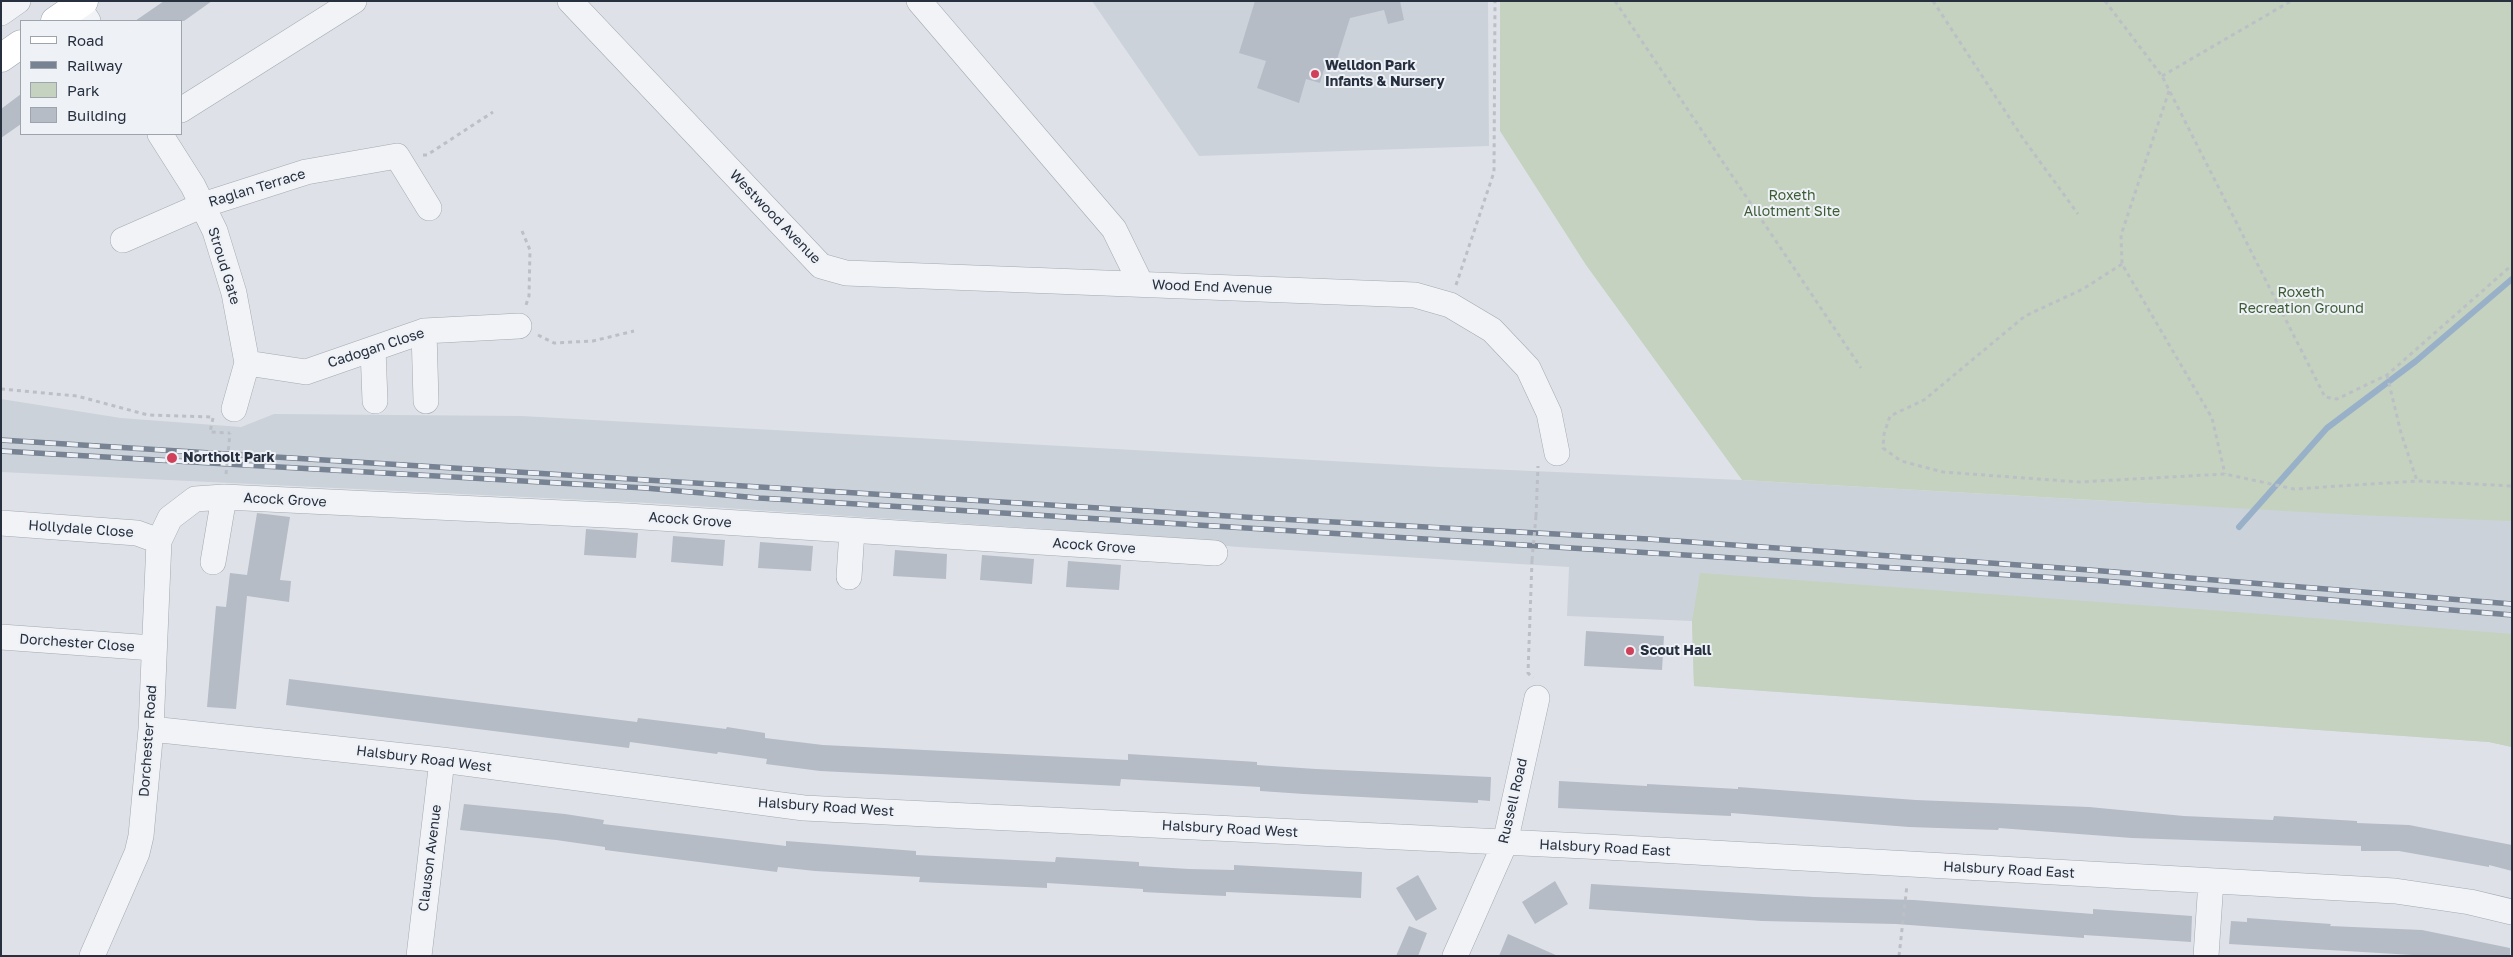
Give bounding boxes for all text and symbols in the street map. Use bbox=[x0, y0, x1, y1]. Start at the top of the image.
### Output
legend bbox=[20, 20, 182, 135]
text: Road bbox=[67, 31, 104, 49]
text: Railway bbox=[67, 56, 123, 74]
place label: Welldon Park Infants & Nursery bbox=[1325, 58, 1445, 90]
marker: Welldon Park Infants & Nursery bbox=[1309, 68, 1321, 80]
text: Park bbox=[67, 81, 99, 99]
text: Building bbox=[67, 106, 127, 124]
street label: Raglan Terrace bbox=[207, 165, 307, 211]
street label: Westwood Avenue bbox=[726, 167, 824, 267]
park label: Roxeth Allotment Site bbox=[1744, 188, 1840, 220]
street label: Stroud Gate bbox=[204, 225, 244, 307]
street label: Wood End Avenue bbox=[1152, 277, 1272, 297]
park label: Roxeth Recreation Ground bbox=[2238, 285, 2364, 318]
street label: Cadogan Close bbox=[325, 324, 427, 372]
place label: Northolt Park bbox=[183, 450, 275, 466]
marker: Northolt Park bbox=[165, 451, 179, 465]
street label: Acock Grove bbox=[243, 489, 327, 511]
street label: Acock Grove bbox=[648, 509, 732, 531]
street label: Hollydale Close bbox=[28, 517, 134, 541]
street label: Acock Grove bbox=[1052, 535, 1136, 557]
street label: Dorchester Close bbox=[19, 631, 135, 655]
place label: Scout Hall bbox=[1640, 643, 1711, 659]
marker: Scout Hall bbox=[1624, 645, 1636, 657]
street label: Dorchester Road bbox=[136, 684, 160, 798]
street label: Halsbury Road West bbox=[355, 742, 493, 776]
street label: Russell Road bbox=[1495, 757, 1531, 845]
street label: Halsbury Road West bbox=[757, 794, 895, 820]
street label: Clauson Avenue bbox=[415, 804, 445, 912]
street label: Halsbury Road West bbox=[1161, 817, 1299, 841]
street label: Halsbury Road East bbox=[1539, 836, 1671, 860]
street label: Halsbury Road East bbox=[1943, 858, 2075, 882]

